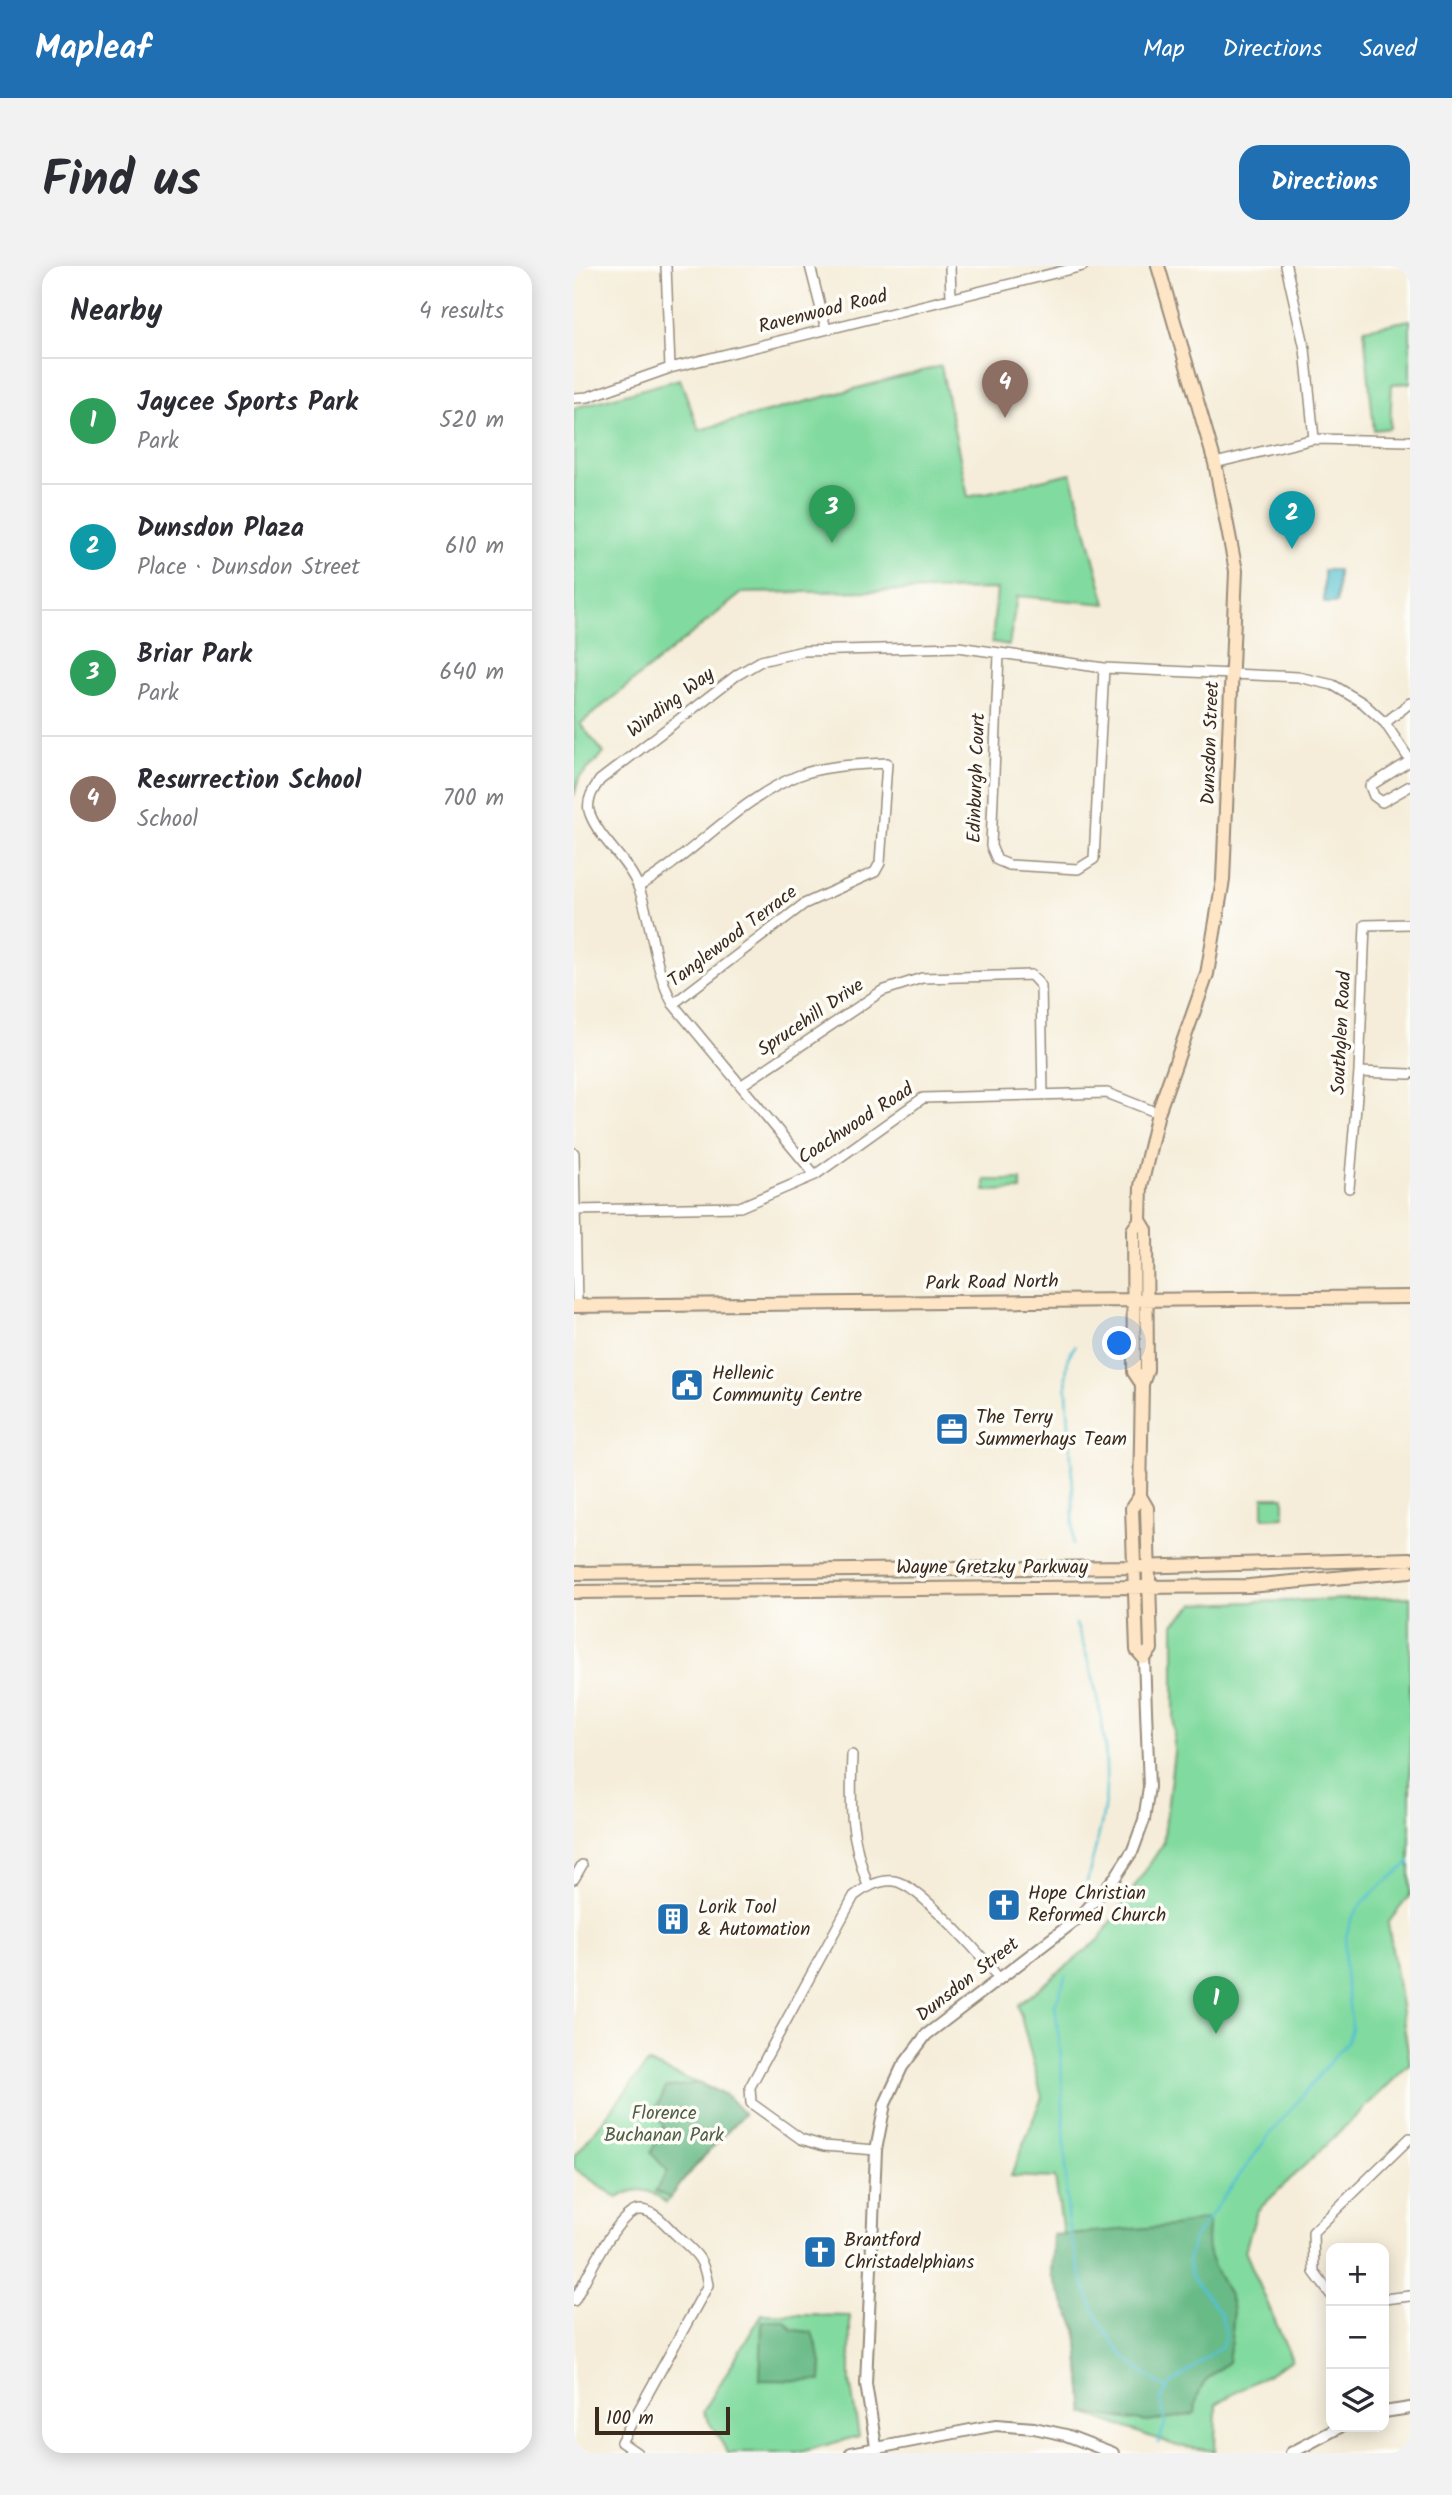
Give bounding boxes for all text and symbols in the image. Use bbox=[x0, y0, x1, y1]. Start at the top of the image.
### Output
text: Mapleaf bbox=[35, 23, 151, 76]
text: Map bbox=[1143, 30, 1185, 69]
text: Directions bbox=[1223, 30, 1322, 69]
text: Saved bbox=[1360, 30, 1417, 69]
text: Find us bbox=[42, 143, 200, 221]
button: Directions bbox=[1239, 145, 1410, 220]
street label: Ravenwood Road bbox=[755, 281, 891, 343]
text: Nearby bbox=[70, 288, 162, 336]
text: 4 results bbox=[419, 294, 504, 330]
pin: 4 bbox=[982, 360, 1028, 418]
text: Jaycee Sports Park bbox=[137, 382, 358, 424]
text: 1 bbox=[90, 403, 96, 439]
text: 520 m bbox=[439, 403, 504, 439]
text: Park bbox=[137, 424, 179, 460]
pin: 3 bbox=[809, 485, 855, 543]
pin: 2 bbox=[1269, 491, 1315, 549]
text: Dunsdon Plaza bbox=[137, 508, 304, 550]
text: 2 bbox=[86, 529, 100, 565]
text: 610 m bbox=[445, 529, 504, 565]
text: Place · Dunsdon Street bbox=[137, 550, 360, 586]
text: Briar Park bbox=[137, 634, 252, 676]
text: 3 bbox=[87, 655, 99, 691]
text: 640 m bbox=[440, 655, 504, 691]
street label: Winding Way bbox=[621, 659, 722, 746]
text: Park bbox=[137, 676, 179, 712]
street label: Dunsdon Street bbox=[1194, 680, 1228, 805]
street label: Edinburgh Court bbox=[960, 712, 994, 844]
text: Resurrection School bbox=[137, 760, 361, 802]
text: 4 bbox=[87, 781, 99, 817]
text: 700 m bbox=[443, 781, 504, 817]
text: School bbox=[137, 802, 198, 838]
street label: Tanglewood Terrace bbox=[662, 878, 805, 996]
street label: Southglen Road bbox=[1324, 970, 1360, 1095]
street label: Sprucehill Drive bbox=[752, 971, 871, 1065]
street label: Coachwood Road bbox=[792, 1075, 920, 1173]
street label: Park Road North bbox=[925, 1267, 1059, 1299]
your location bbox=[1102, 1326, 1136, 1360]
place label: Hellenic Community Centre bbox=[712, 1359, 863, 1411]
public building icon: Hellenic Community Centre bbox=[668, 1366, 706, 1404]
place label: The Terry Summerhays Team bbox=[976, 1403, 1127, 1455]
office icon: The Terry Summerhays Team bbox=[933, 1410, 971, 1448]
street label: Wayne Gretzky Parkway bbox=[896, 1553, 1089, 1583]
place label: Hope Christian Reformed Church bbox=[1028, 1879, 1166, 1931]
church icon: Hope Christian Reformed Church bbox=[985, 1886, 1023, 1924]
place label: Lorik Tool & Automation bbox=[698, 1893, 810, 1945]
building icon: Lorik Tool & Automation bbox=[654, 1900, 692, 1938]
street label: Dunsdon Street bbox=[910, 1930, 1026, 2030]
pin: 1 bbox=[1193, 1976, 1239, 2034]
park label: Florence Buchanan Park bbox=[604, 2099, 724, 2151]
place label: Brantford Christadelphians bbox=[844, 2226, 974, 2278]
church icon: Brantford Christadelphians bbox=[801, 2233, 839, 2271]
map controls bbox=[1326, 2243, 1389, 2432]
button: + bbox=[1326, 2243, 1389, 2306]
button: − bbox=[1326, 2306, 1389, 2369]
button: layers bbox=[1326, 2369, 1389, 2432]
scale bar bbox=[595, 2404, 730, 2436]
text: 100 m bbox=[606, 2404, 654, 2434]

